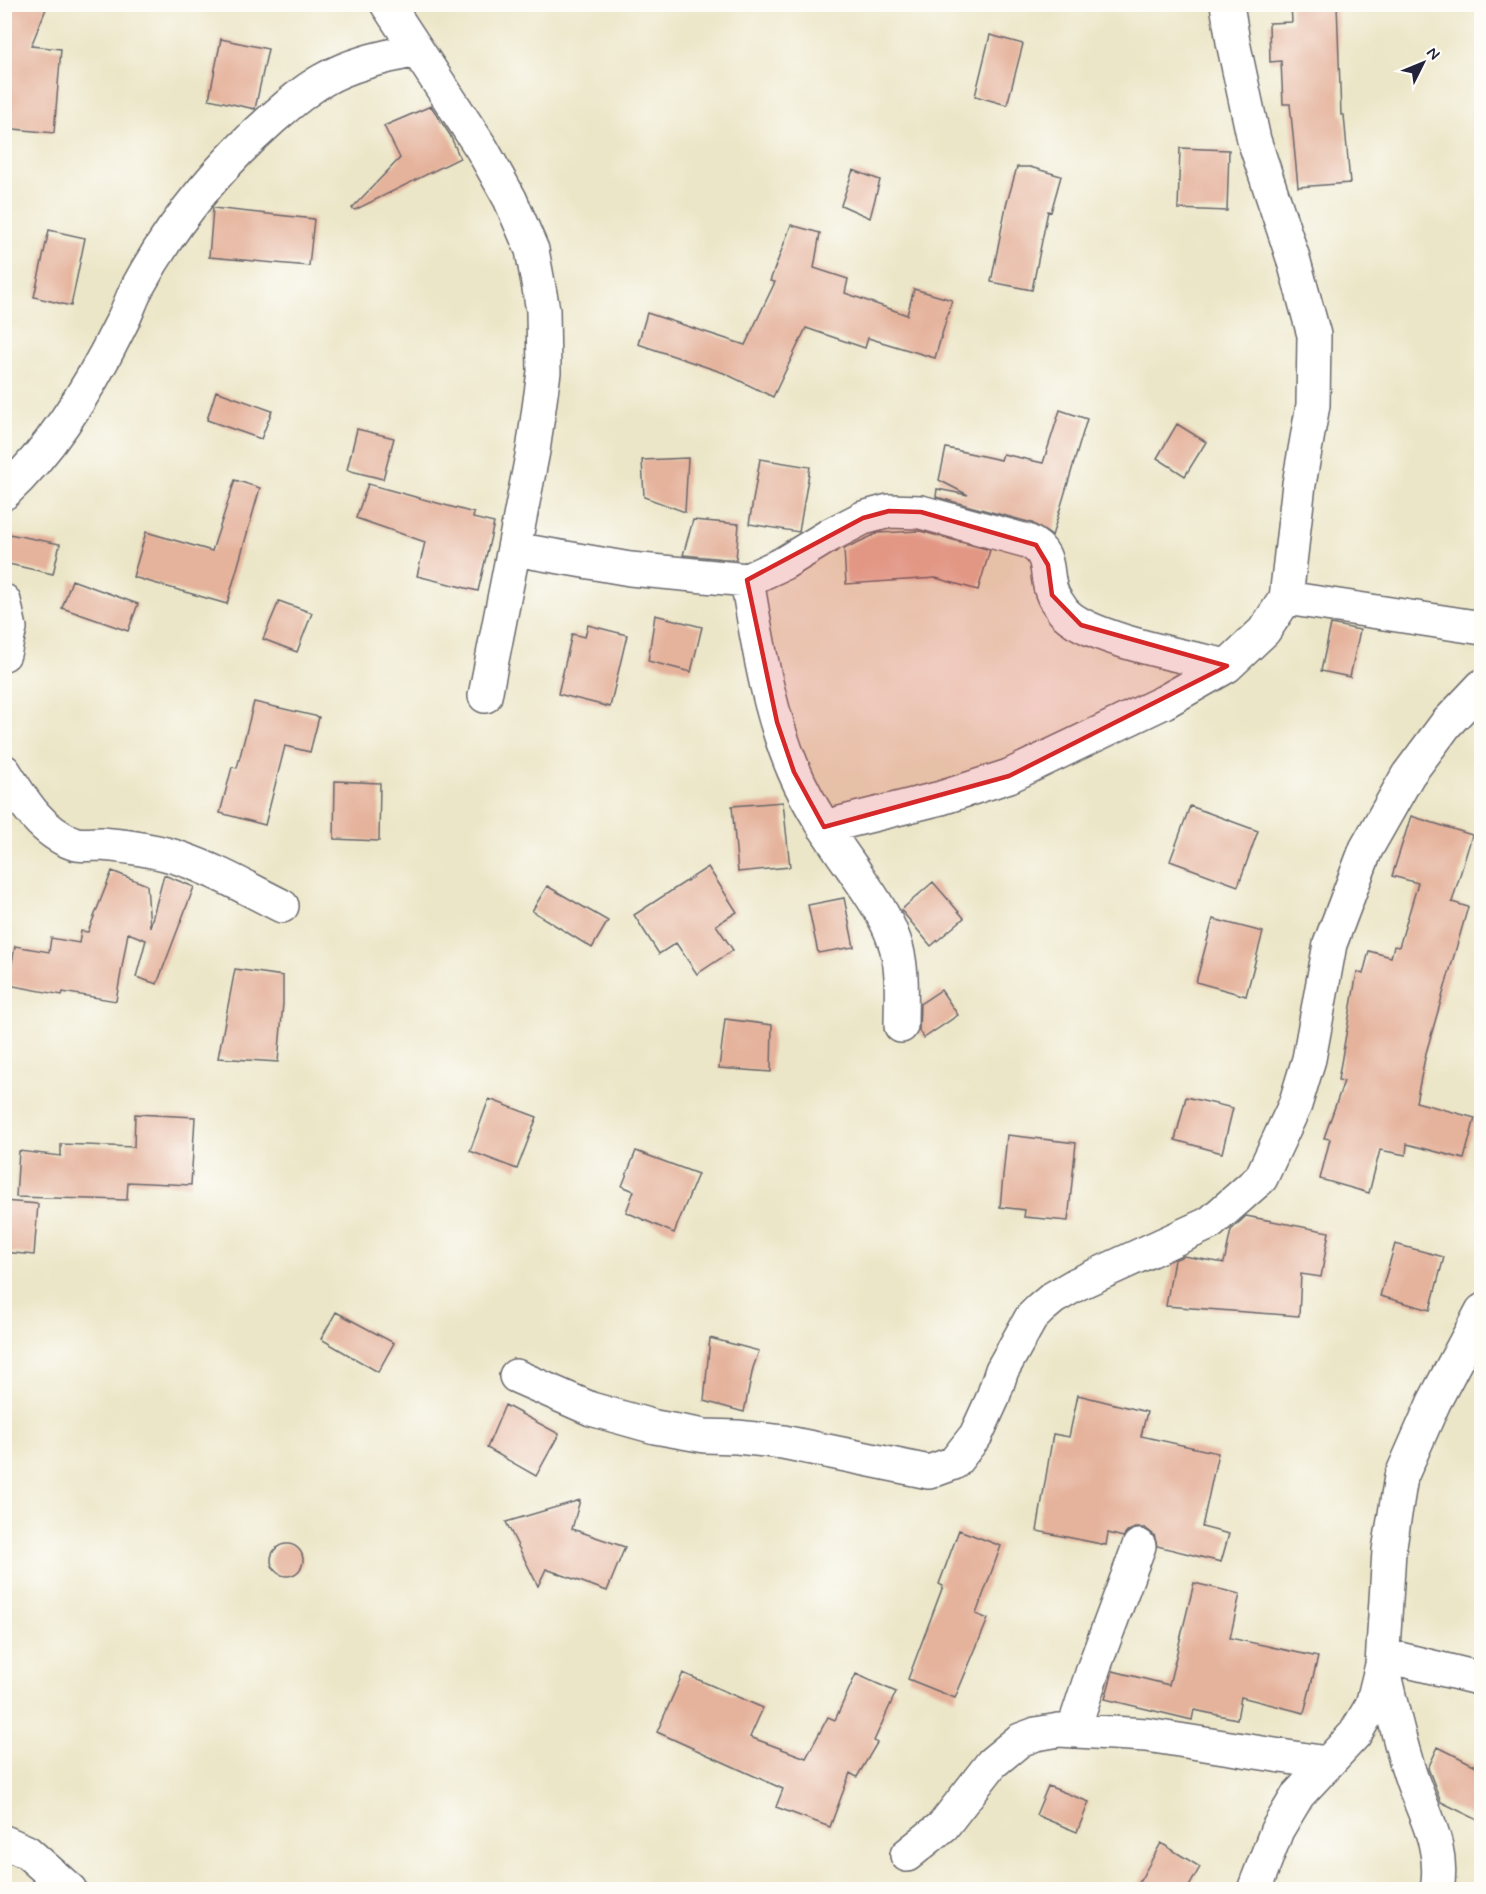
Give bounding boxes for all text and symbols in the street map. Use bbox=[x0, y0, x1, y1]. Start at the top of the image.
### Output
north arrow bbox=[1393, 33, 1453, 93]
text: N bbox=[1422, 43, 1444, 65]

